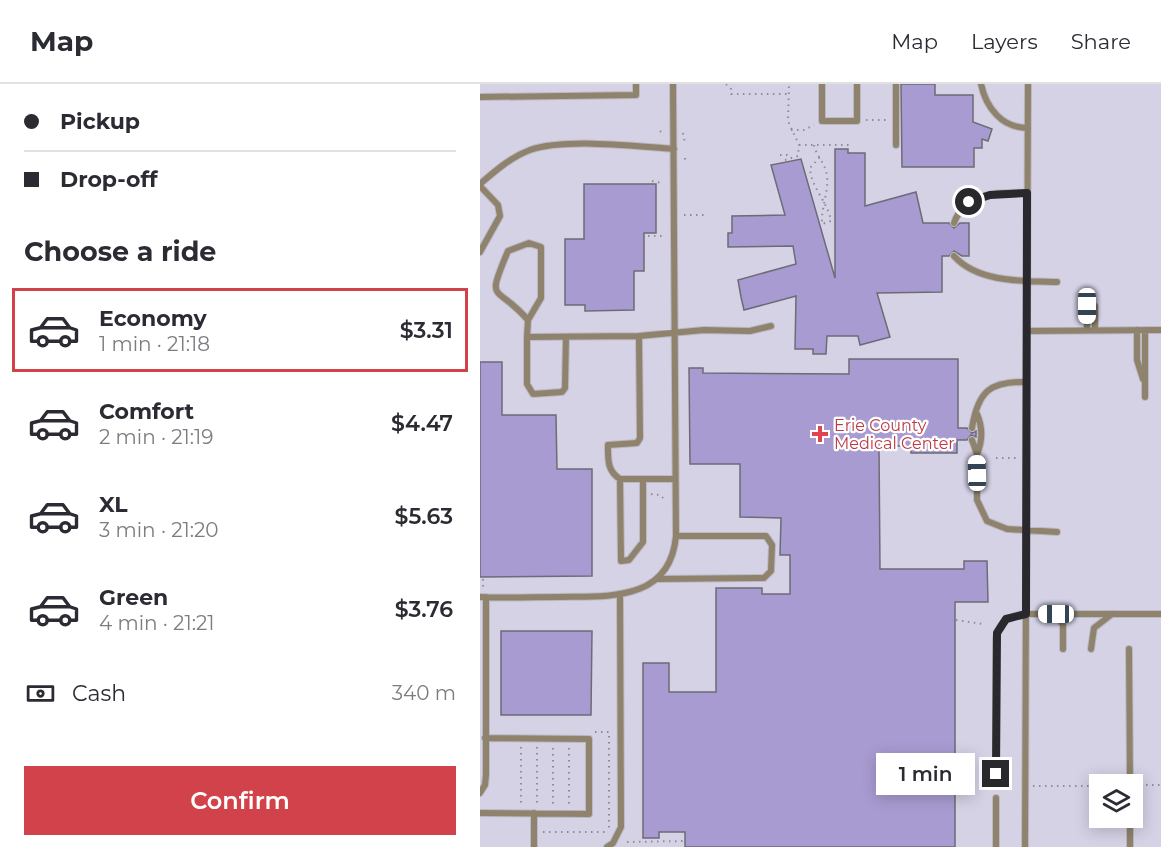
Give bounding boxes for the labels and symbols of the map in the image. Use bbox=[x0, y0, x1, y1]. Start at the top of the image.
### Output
route start bbox=[955, 188, 982, 215]
car bbox=[1078, 288, 1096, 324]
place label: Erie County Medical Center bbox=[834, 416, 955, 453]
marker: Erie County Medical Center bbox=[811, 425, 829, 443]
car bbox=[968, 455, 986, 491]
car bbox=[1038, 605, 1074, 623]
callout: 1 min bbox=[876, 753, 975, 795]
route end bbox=[982, 760, 1009, 787]

